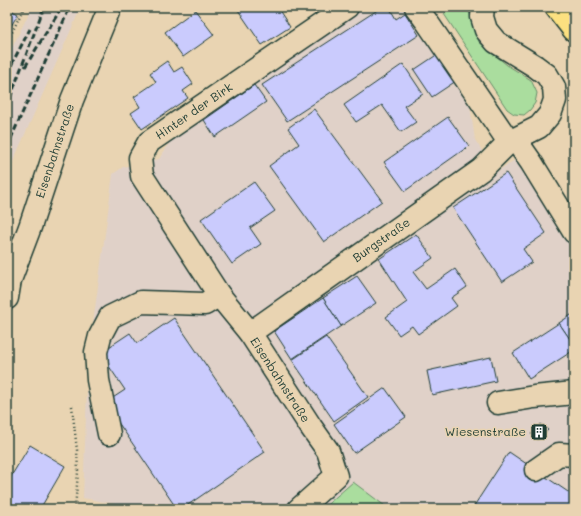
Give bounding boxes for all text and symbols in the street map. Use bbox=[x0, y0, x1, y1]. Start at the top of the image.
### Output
street label: Hinter der Birk bbox=[152, 79, 235, 142]
street label: Eisenbahnstraße bbox=[31, 101, 77, 200]
street label: Burgstraße bbox=[349, 214, 413, 265]
street label: Eisenbahnstraße bbox=[247, 334, 314, 425]
building icon: Wiesenstraße bbox=[529, 422, 549, 442]
place label: Wiesenstraße bbox=[445, 423, 526, 439]

